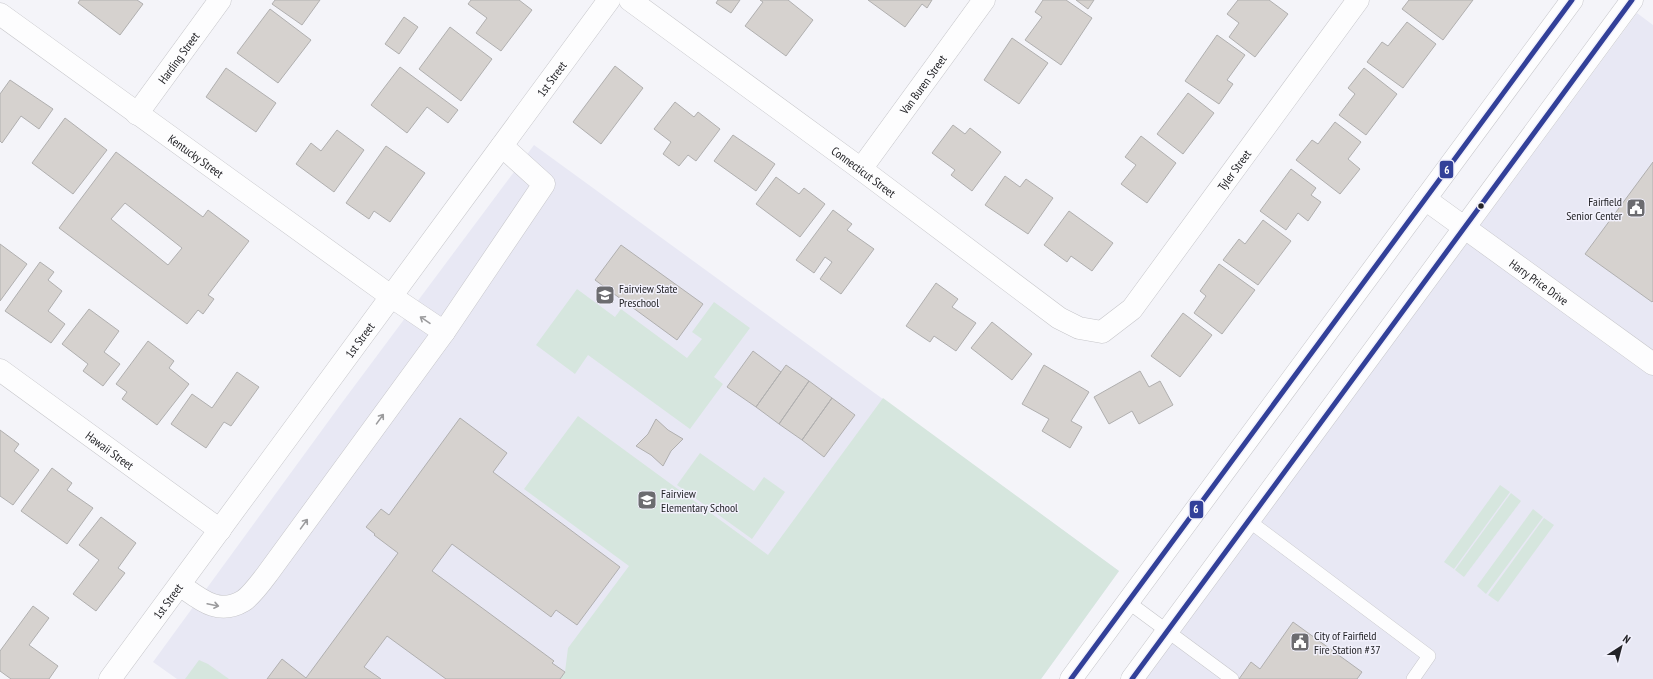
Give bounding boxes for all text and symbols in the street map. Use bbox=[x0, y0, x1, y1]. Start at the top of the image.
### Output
street label: Harding Street bbox=[154, 28, 202, 86]
street label: Van Buren Street bbox=[896, 51, 950, 117]
street label: 1st Street bbox=[533, 57, 570, 99]
street label: Kentucky Street bbox=[166, 131, 227, 181]
street label: Connecticut Street bbox=[829, 143, 900, 201]
street label: Tyler Street bbox=[1214, 146, 1254, 193]
line badge: 6 bbox=[1439, 160, 1454, 179]
text: 6 bbox=[1444, 163, 1450, 177]
place label: Fairfield Senior Center bbox=[1566, 194, 1623, 223]
public building icon: Fairfield Senior Center bbox=[1625, 197, 1647, 219]
unlabelled marker bbox=[1476, 201, 1486, 211]
street label: Harry Price Drive bbox=[1507, 255, 1572, 308]
place label: Fairview State Preschool bbox=[619, 281, 678, 310]
school or university icon: Fairview State Preschool bbox=[594, 284, 616, 306]
one-way arrow bbox=[419, 315, 431, 323]
street label: 1st Street bbox=[341, 319, 378, 360]
one-way arrow bbox=[376, 414, 384, 425]
street label: Hawaii Street bbox=[83, 428, 138, 473]
place label: Fairview Elementary School bbox=[661, 486, 738, 515]
school or university icon: Fairview Elementary School bbox=[636, 489, 658, 511]
line badge: 6 bbox=[1189, 500, 1204, 519]
text: 6 bbox=[1193, 502, 1199, 516]
one-way arrow bbox=[300, 519, 308, 530]
street label: 1st Street bbox=[149, 580, 186, 621]
one-way arrow bbox=[206, 601, 219, 609]
north arrow bbox=[1601, 627, 1641, 667]
place label: City of Fairfield Fire Station #37 bbox=[1314, 628, 1381, 657]
public building icon: City of Fairfield Fire Station #37 bbox=[1289, 631, 1311, 653]
text: N bbox=[1620, 631, 1633, 646]

